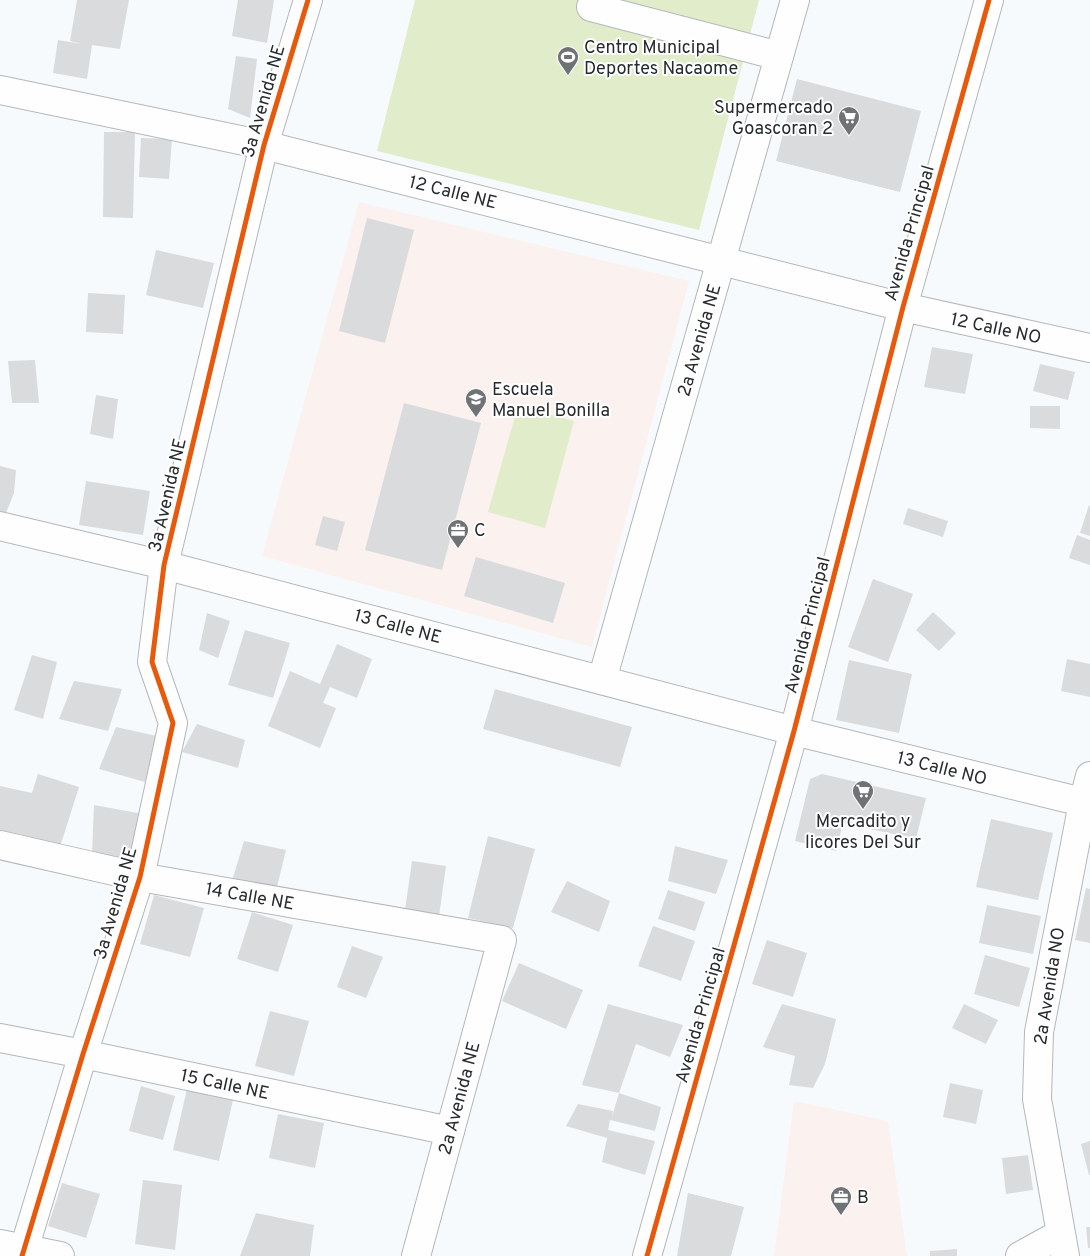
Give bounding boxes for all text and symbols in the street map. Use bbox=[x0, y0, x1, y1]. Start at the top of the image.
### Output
place label: Centro Municipal Deportes Nacaome bbox=[584, 37, 738, 81]
street label: 3a Avenida NE bbox=[237, 42, 292, 160]
sports icon: Centro Municipal Deportes Nacaome bbox=[556, 45, 580, 76]
place label: Supermercado Goascoran 2 bbox=[714, 97, 833, 141]
supermarket icon: Supermercado Goascoran 2 bbox=[837, 105, 861, 136]
street label: Avenida Principal bbox=[880, 163, 941, 304]
street label: 12 Calle NE bbox=[406, 171, 499, 215]
street label: 2a Avenida NE bbox=[673, 281, 728, 399]
street label: 12 Calle NO bbox=[948, 309, 1043, 350]
place label: Escuela Manuel Bonilla bbox=[492, 379, 610, 423]
school or university icon: Escuela Manuel Bonilla bbox=[464, 387, 488, 418]
street label: 3a Avenida NE bbox=[144, 436, 193, 555]
office icon: C bbox=[446, 518, 470, 549]
place label: C bbox=[474, 520, 486, 543]
street label: Avenida Principal bbox=[780, 555, 837, 696]
street label: 13 Calle NE bbox=[351, 605, 444, 650]
street label: 13 Calle NO bbox=[894, 747, 989, 792]
supermarket icon: Mercadito y licores Del Sur bbox=[851, 779, 875, 810]
place label: Mercadito y licores Del Sur bbox=[805, 811, 921, 855]
street label: 3a Avenida NE bbox=[89, 844, 144, 962]
street label: 14 Calle NE bbox=[204, 878, 296, 917]
street label: 2a Avenida NO bbox=[1030, 926, 1071, 1047]
street label: Avenida Principal bbox=[671, 945, 732, 1086]
street label: 2a Avenida NE bbox=[434, 1039, 487, 1158]
street label: 15 Calle NE bbox=[178, 1065, 271, 1106]
office icon: B bbox=[829, 1185, 853, 1216]
place label: B bbox=[857, 1187, 869, 1210]

